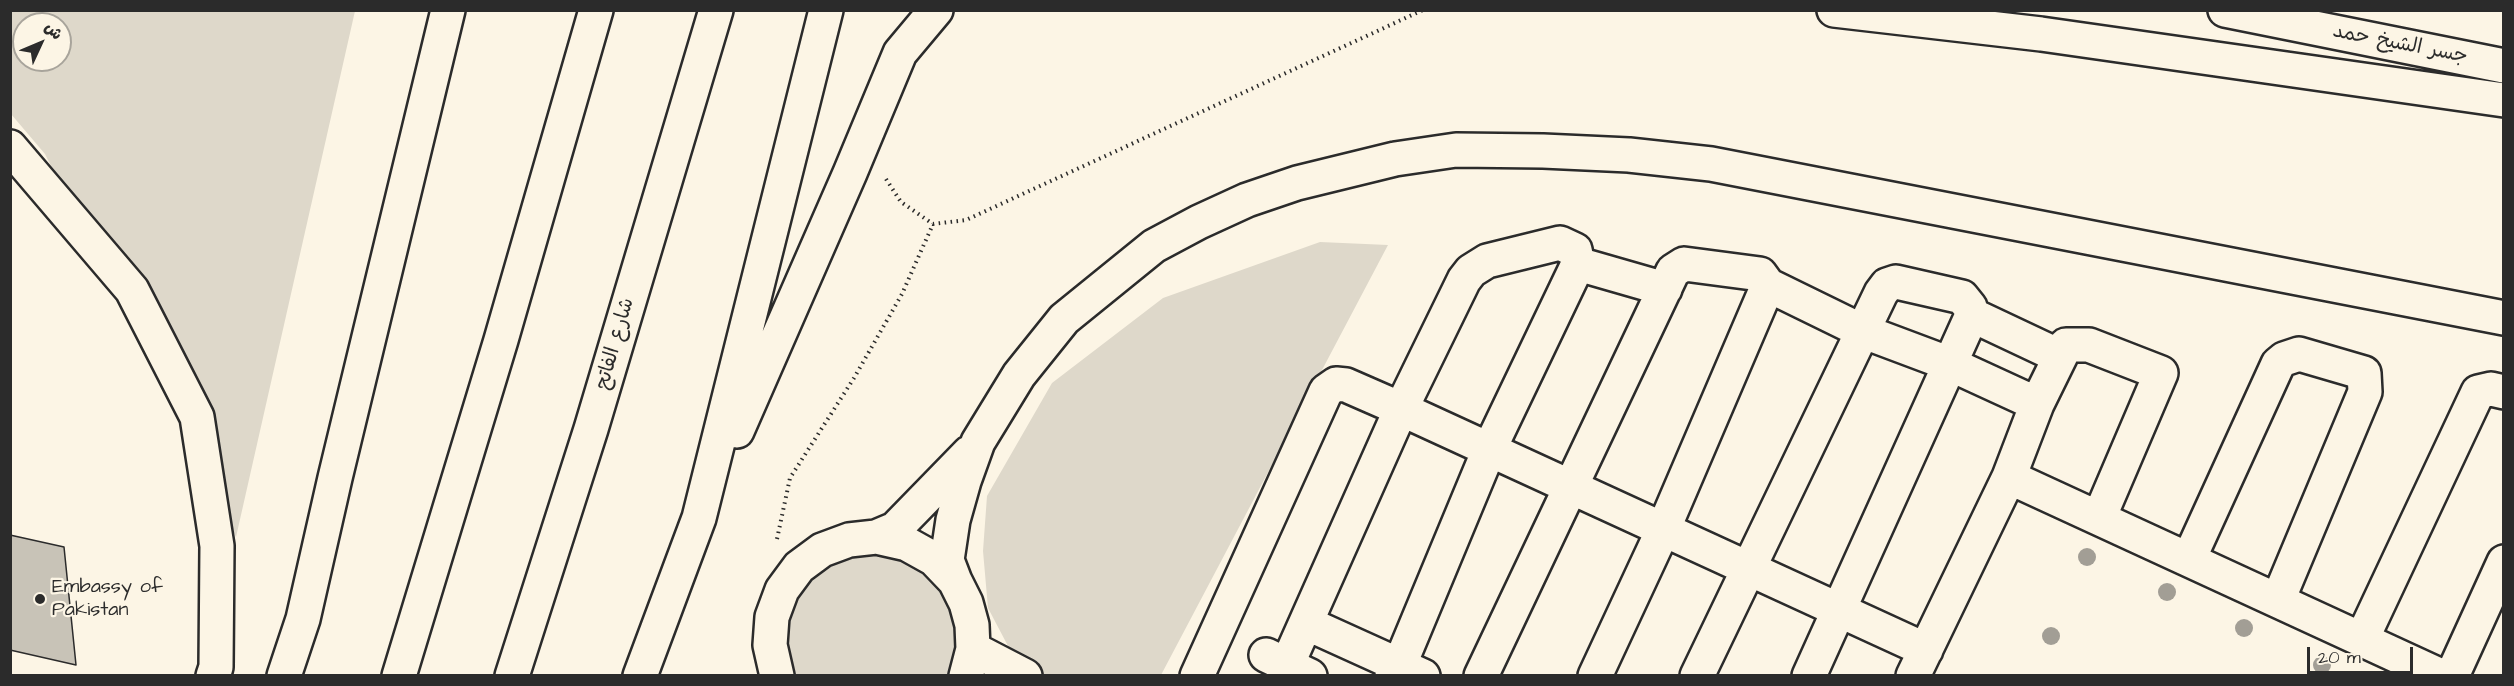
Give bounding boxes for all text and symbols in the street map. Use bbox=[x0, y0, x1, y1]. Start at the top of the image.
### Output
north arrow bbox=[12, 12, 72, 72]
text: ش bbox=[39, 17, 68, 45]
street label: جسر الشيخ حمد bbox=[2331, 20, 2469, 70]
street label: شارع الفاتح bbox=[591, 295, 641, 393]
place label: Embassy of Pakistan bbox=[52, 576, 163, 623]
marker: Embassy of Pakistan bbox=[33, 592, 47, 606]
scale bar bbox=[2310, 635, 2416, 673]
text: 20 m bbox=[2318, 645, 2361, 670]

